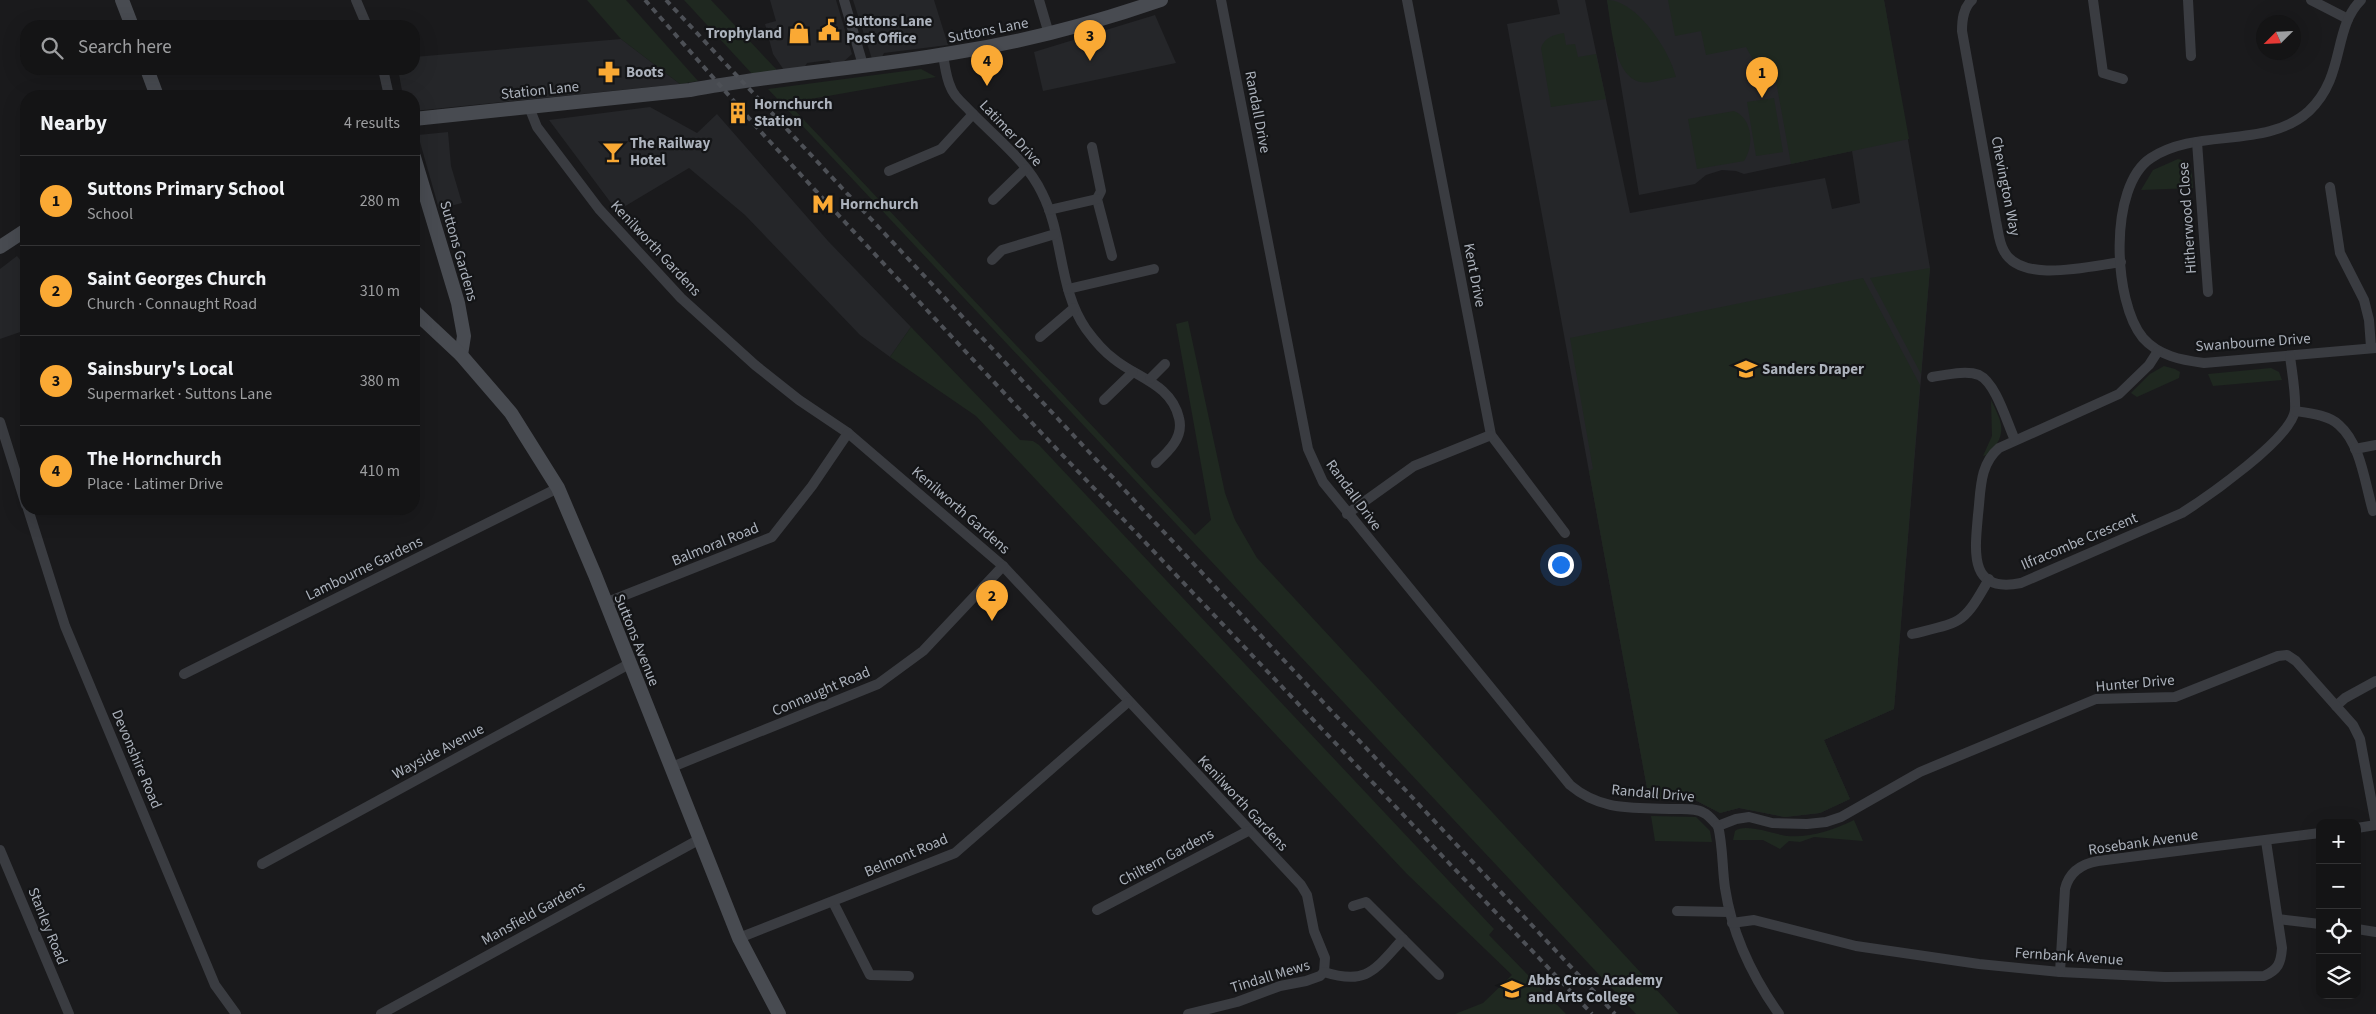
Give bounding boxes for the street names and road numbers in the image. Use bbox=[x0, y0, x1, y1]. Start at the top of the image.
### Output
street label: Suttons Lane bbox=[946, 12, 1030, 49]
street label: Randall Drive bbox=[1239, 69, 1276, 155]
street label: Station Lane bbox=[500, 76, 580, 105]
street label: Latimer Drive bbox=[974, 95, 1047, 171]
street label: Chevington Way bbox=[1986, 135, 2025, 238]
street label: Hitherwood Close bbox=[2173, 161, 2202, 275]
street label: Kenilworth Gardens bbox=[606, 196, 706, 301]
street label: Suttons Gardens bbox=[434, 198, 483, 304]
street label: Kent Drive bbox=[1458, 241, 1491, 309]
street label: Swanbourne Drive bbox=[2195, 328, 2311, 357]
street label: Randall Drive bbox=[1321, 455, 1387, 535]
street label: Kenilworth Gardens bbox=[907, 462, 1014, 559]
street label: Ilfracombe Crescent bbox=[2018, 507, 2141, 576]
street label: Balmoral Road bbox=[669, 517, 762, 571]
street label: Lambourne Gardens bbox=[302, 531, 426, 606]
street label: Suttons Avenue bbox=[609, 591, 665, 689]
street label: Connaught Road bbox=[769, 661, 874, 722]
street label: Hunter Drive bbox=[2095, 670, 2175, 697]
street label: Devonshire Road bbox=[106, 706, 167, 812]
street label: Wayside Avenue bbox=[389, 718, 488, 784]
street label: Kenilworth Gardens bbox=[1193, 751, 1293, 856]
street label: Randall Drive bbox=[1611, 779, 1695, 808]
street label: Chiltern Gardens bbox=[1115, 824, 1218, 891]
street label: Rosebank Avenue bbox=[2087, 824, 2199, 861]
street label: Belmont Road bbox=[861, 828, 951, 883]
street label: Mansfield Gardens bbox=[478, 876, 589, 951]
street label: Stanley Road bbox=[22, 884, 73, 968]
street label: Fernbank Avenue bbox=[2014, 942, 2124, 971]
street label: Tindall Mews bbox=[1228, 954, 1312, 999]

